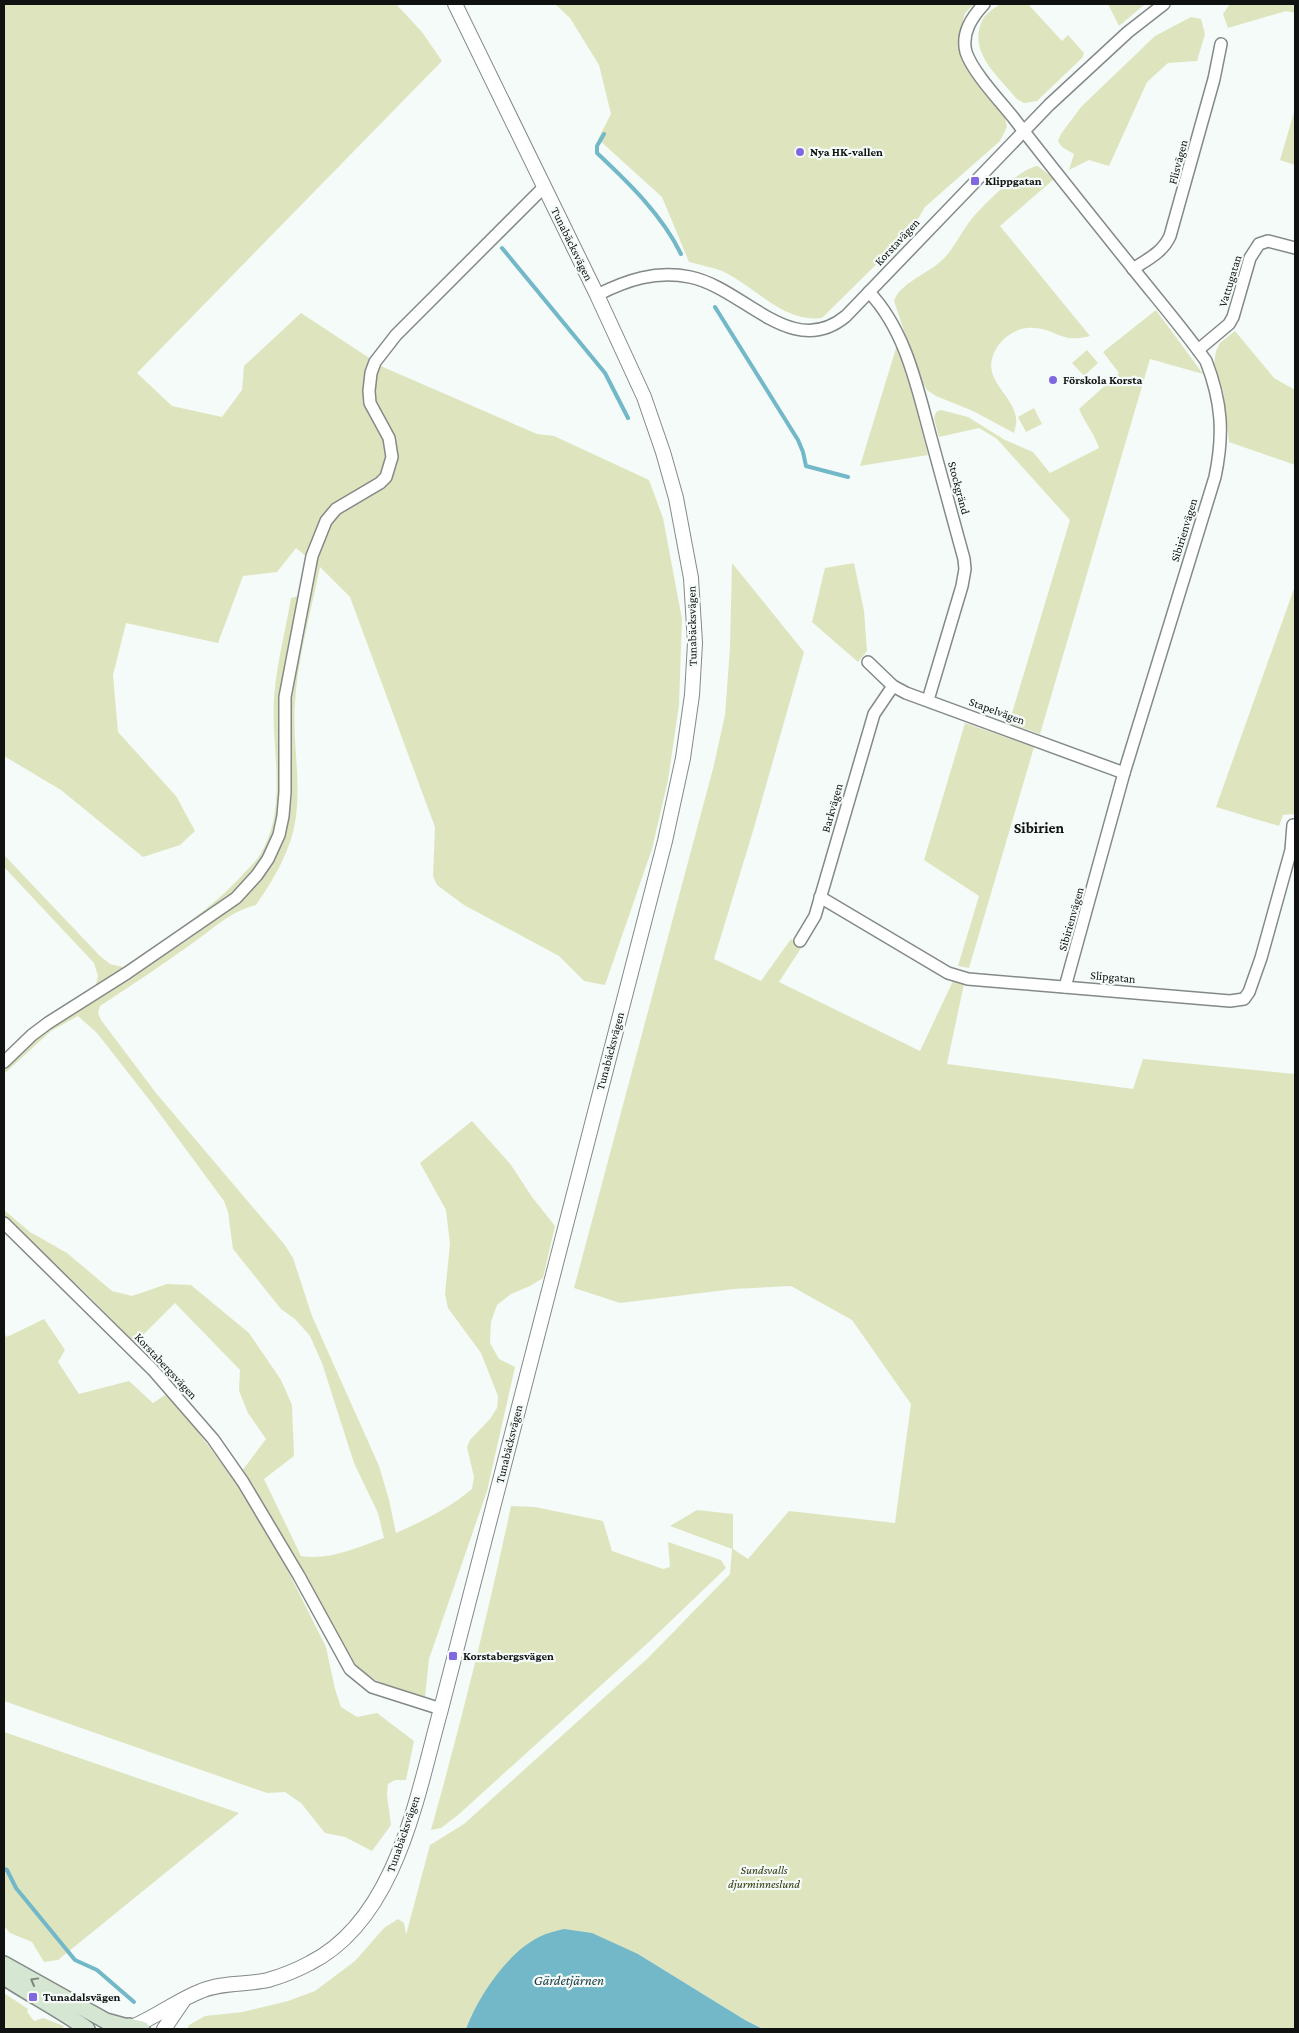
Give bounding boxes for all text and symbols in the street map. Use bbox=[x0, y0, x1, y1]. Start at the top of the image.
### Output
street label: Flisvägen bbox=[1165, 138, 1191, 186]
place label: Nya HK-vallen bbox=[810, 145, 883, 159]
marker: Nya HK-vallen bbox=[794, 146, 806, 158]
place label: Klippgatan bbox=[985, 174, 1042, 188]
marker: Klippgatan bbox=[969, 175, 981, 187]
street label: Tunabäcksvägen bbox=[548, 205, 596, 284]
street label: Korstavägen bbox=[872, 215, 923, 269]
street label: Vattugatan bbox=[1216, 253, 1245, 309]
place label: Förskola Korsta bbox=[1063, 373, 1143, 387]
marker: Förskola Korsta bbox=[1047, 374, 1059, 386]
street label: Stockgränd bbox=[945, 460, 973, 517]
street label: Sibirienvägen bbox=[1168, 496, 1200, 563]
street label: Tunabäcksvägen bbox=[684, 585, 700, 666]
street label: Stapelvägen bbox=[967, 694, 1027, 728]
street label: Barkvägen bbox=[818, 781, 846, 834]
district label: Sibirien bbox=[1014, 820, 1065, 836]
street label: Sibirienvägen bbox=[1055, 885, 1087, 952]
street label: Slipgatan bbox=[1090, 968, 1137, 986]
street label: Tunabäcksvägen bbox=[593, 1010, 627, 1092]
street label: Korstabergsvägen bbox=[132, 1330, 201, 1402]
street label: Tunabäcksvägen bbox=[492, 1403, 526, 1485]
place label: Korstabergsvägen bbox=[463, 1649, 554, 1663]
marker: Korstabergsvägen bbox=[447, 1650, 459, 1662]
street label: Tunabäcksvägen bbox=[383, 1793, 423, 1874]
park label: Sundsvalls djurminneslund bbox=[728, 1863, 800, 1891]
water label: Gärdetjärnen bbox=[534, 1972, 604, 1989]
one-way arrow bbox=[30, 1977, 39, 1987]
place label: Tunadalsvägen bbox=[43, 1990, 121, 2004]
marker: Tunadalsvägen bbox=[27, 1991, 39, 2003]

